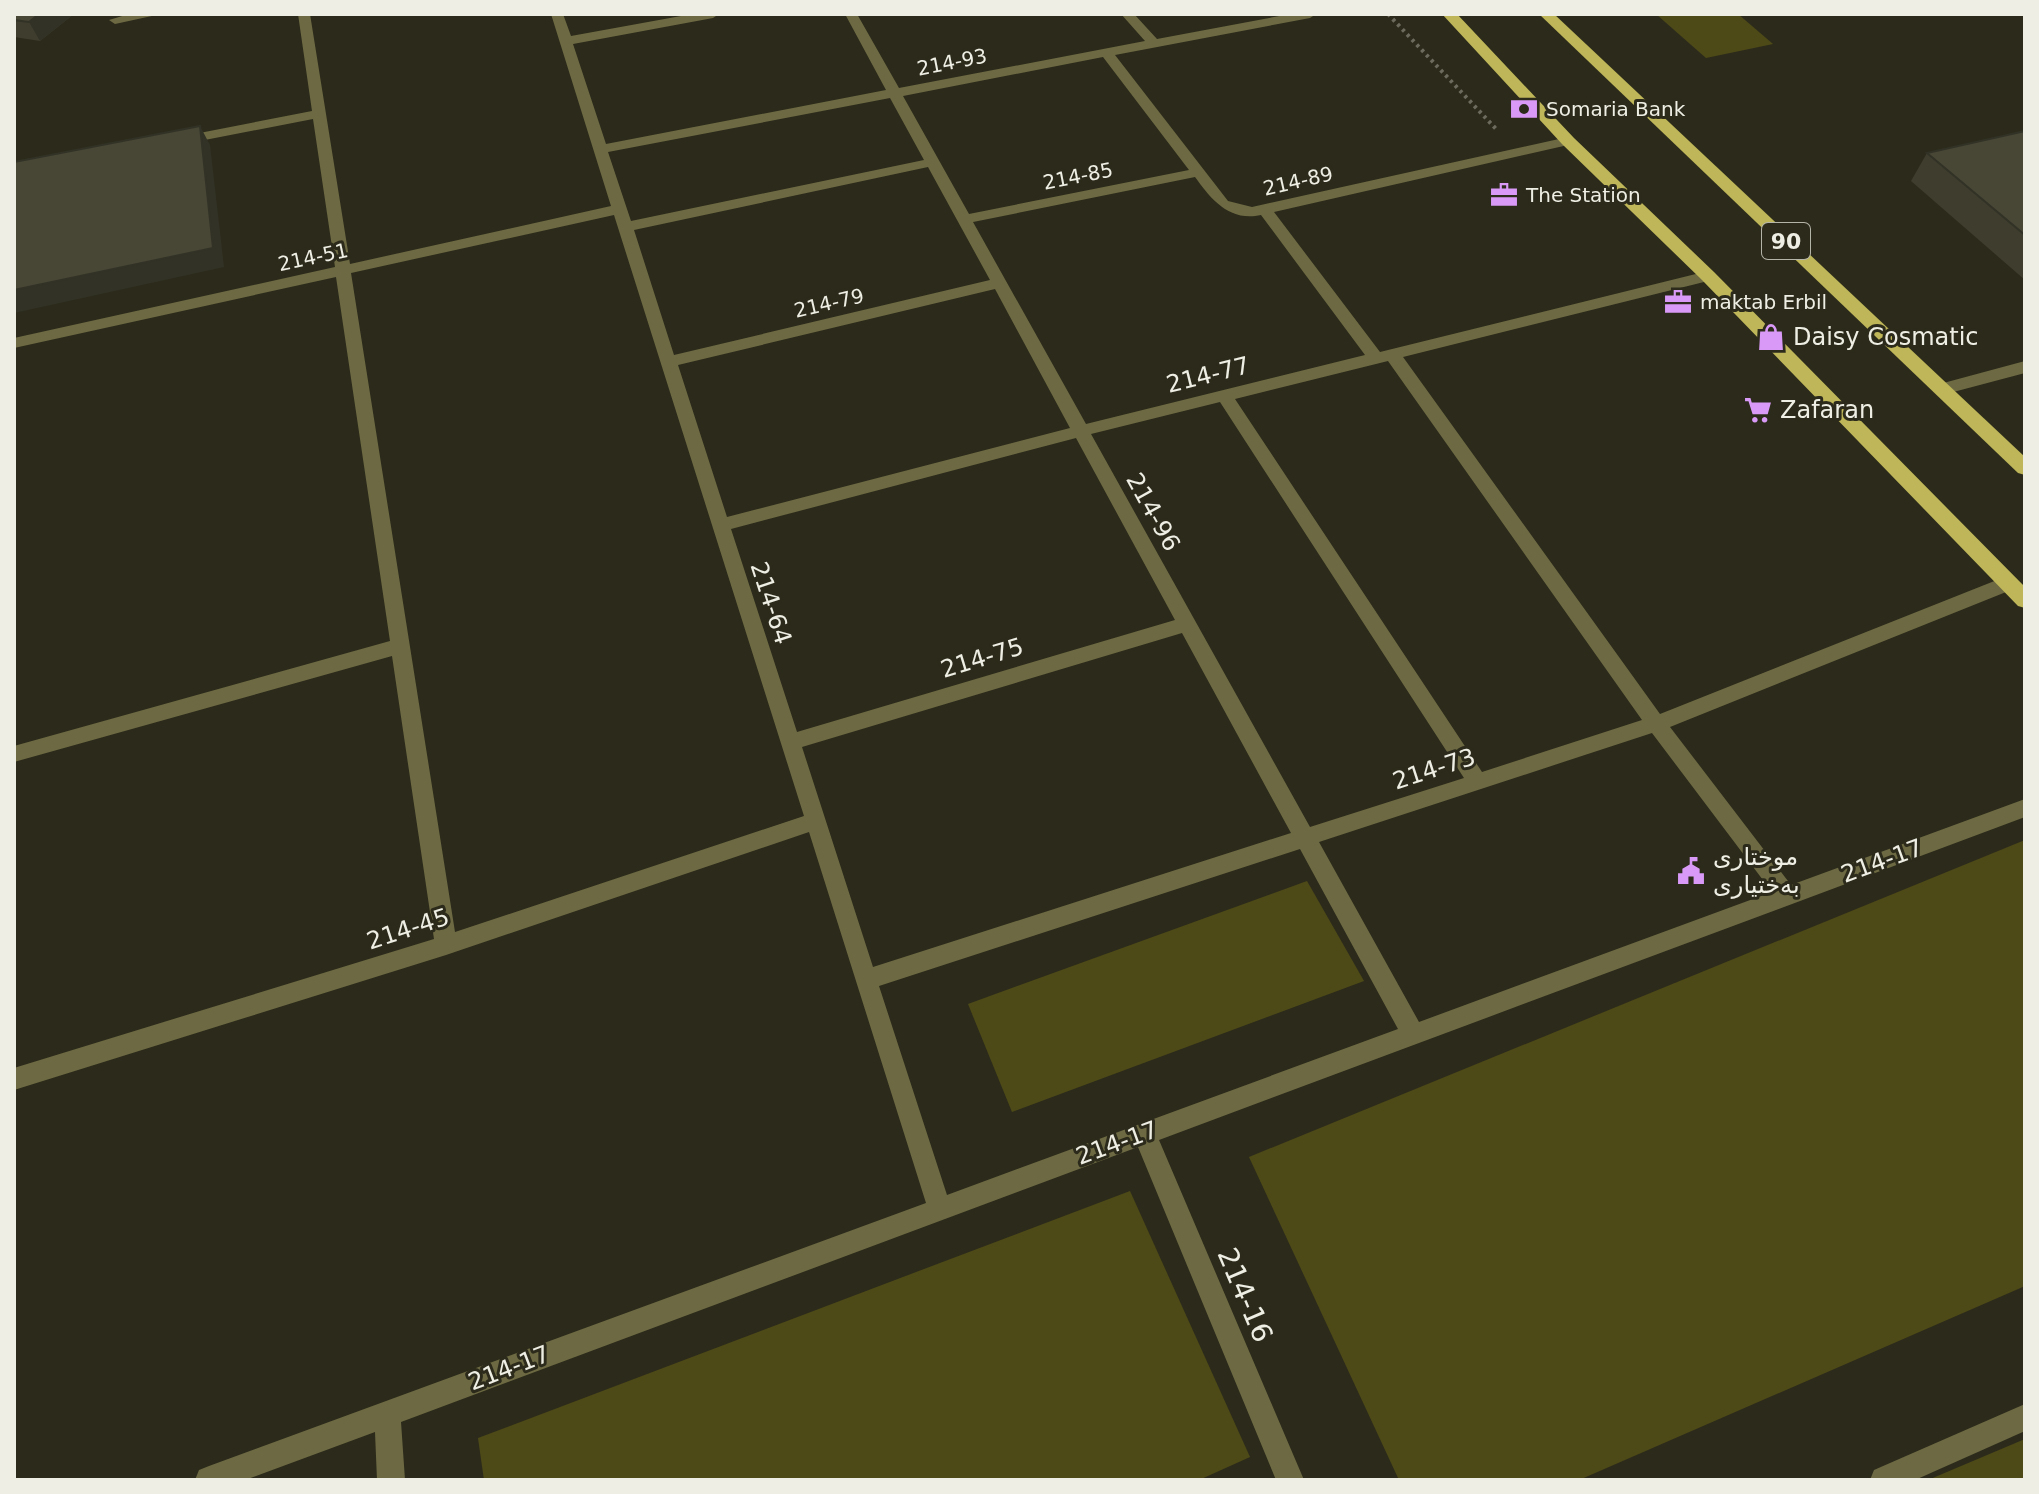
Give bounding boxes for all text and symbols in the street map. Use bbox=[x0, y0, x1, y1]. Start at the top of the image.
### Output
street label: 214-93 bbox=[915, 43, 989, 81]
bank icon: Somaria Bank bbox=[1509, 94, 1539, 124]
place label: Somaria Bank bbox=[1546, 97, 1686, 121]
street label: 214-85 bbox=[1041, 157, 1115, 195]
street label: 214-89 bbox=[1261, 161, 1335, 201]
office icon: The Station bbox=[1489, 180, 1519, 210]
place label: The Station bbox=[1525, 183, 1641, 207]
road number: 90 bbox=[1762, 223, 1810, 259]
street label: 214-51 bbox=[276, 238, 350, 276]
street label: 214-79 bbox=[792, 283, 866, 323]
office icon: maktab Erbil bbox=[1663, 287, 1693, 317]
place label: maktab Erbil bbox=[1700, 290, 1827, 314]
shop icon: Daisy Cosmatic bbox=[1756, 322, 1786, 352]
place label: Daisy Cosmatic bbox=[1793, 323, 1979, 351]
street label: 214-77 bbox=[1163, 351, 1253, 399]
supermarket icon: Zafaran bbox=[1743, 395, 1773, 425]
place label: Zafaran bbox=[1780, 396, 1874, 424]
street label: 214-96 bbox=[1120, 468, 1186, 556]
street label: 214-64 bbox=[745, 558, 797, 648]
street label: 214-75 bbox=[937, 632, 1027, 684]
street label: 214-73 bbox=[1389, 743, 1479, 795]
street label: 214-17 bbox=[1837, 833, 1927, 889]
place label: موختاری بە‌ختیاری bbox=[1713, 843, 1800, 899]
public building icon: موختاری بە‌ختیاری bbox=[1676, 856, 1706, 886]
street label: 214-45 bbox=[363, 903, 453, 955]
street label: 214-17 bbox=[1072, 1115, 1162, 1171]
street label: 214-16 bbox=[1210, 1243, 1280, 1347]
street label: 214-17 bbox=[464, 1340, 554, 1396]

